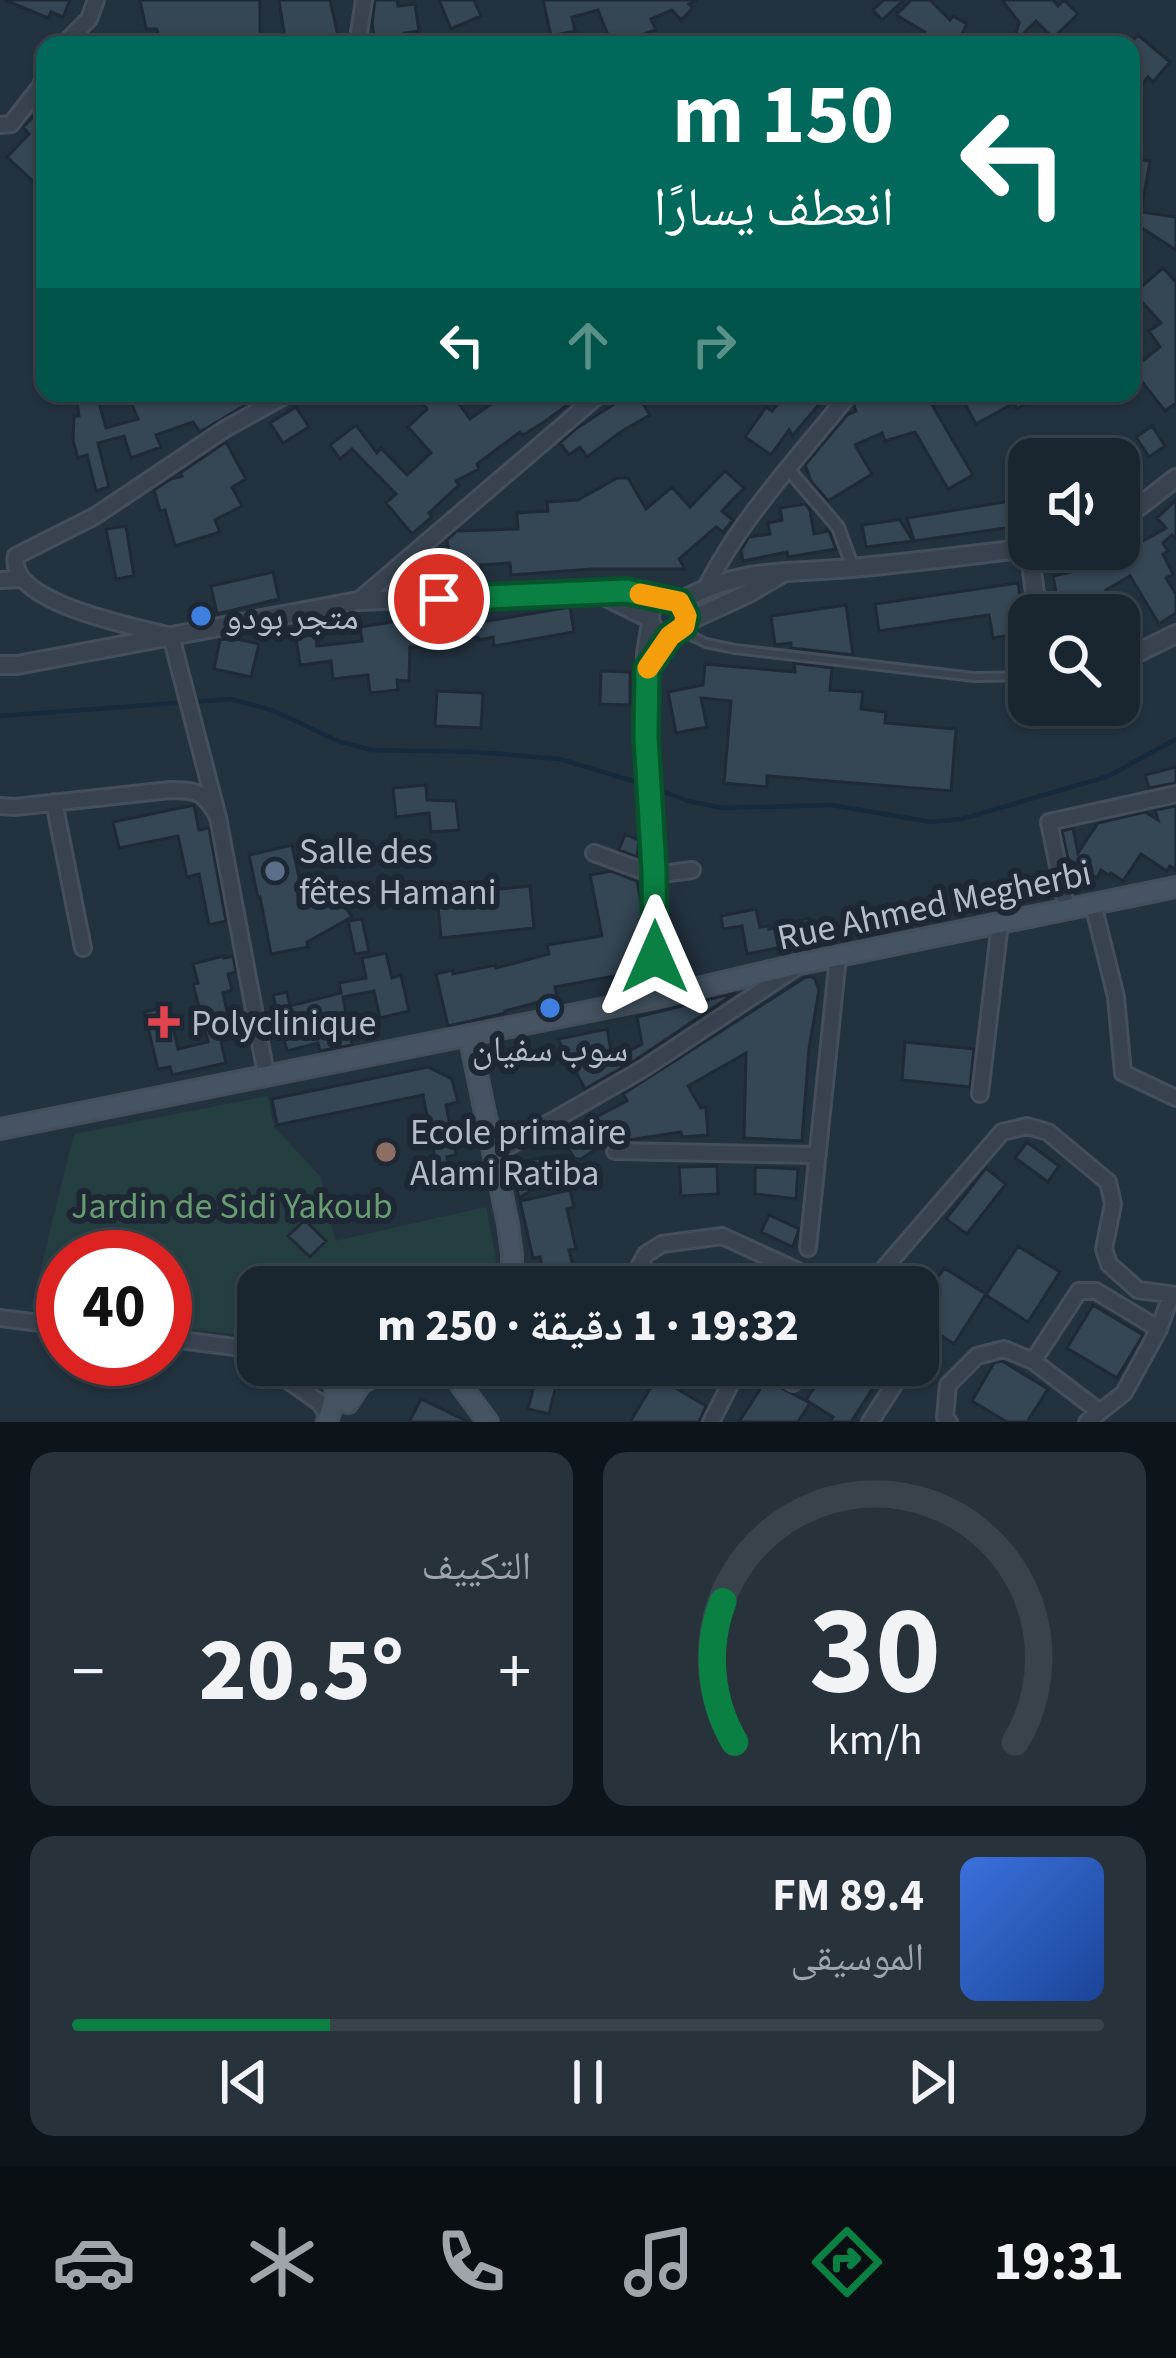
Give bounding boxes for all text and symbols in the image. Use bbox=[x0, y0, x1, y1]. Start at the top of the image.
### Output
text: 150 m bbox=[672, 56, 894, 176]
icon: left bbox=[936, 84, 1092, 240]
text: انعطف يسارًا bbox=[653, 170, 894, 247]
icon: left bbox=[429, 312, 495, 378]
icon: ahead bbox=[555, 312, 621, 378]
icon: right bbox=[681, 312, 747, 378]
map controls bbox=[1008, 438, 1140, 726]
button: sound bbox=[1008, 438, 1140, 570]
pin bbox=[388, 548, 490, 650]
icon: arrive bbox=[406, 566, 472, 632]
place label: متجر بودو bbox=[225, 592, 359, 643]
button: search bbox=[1008, 594, 1140, 726]
marker: متجر بودو bbox=[188, 603, 214, 629]
place label: Salle des fêtes Hamani bbox=[299, 826, 497, 918]
street label: Rue Ahmed Megherbi bbox=[773, 847, 1096, 964]
marker: Salle des fêtes Hamani bbox=[262, 858, 288, 884]
position arrow bbox=[592, 894, 718, 1020]
marker: سوب سفيان bbox=[537, 995, 563, 1021]
place label: Polyclinique bbox=[191, 998, 376, 1049]
marker: Polyclinique bbox=[148, 1006, 180, 1038]
place label: سوب سفيان bbox=[472, 1024, 628, 1075]
place label: Ecole primaire Alami Ratiba bbox=[410, 1107, 626, 1199]
marker: Ecole primaire Alami Ratiba bbox=[373, 1139, 399, 1165]
park label: Jardin de Sidi Yakoub bbox=[71, 1181, 393, 1232]
speed limit sign: 40 bbox=[36, 1230, 192, 1386]
text: 19:32 · 1 دقيقة · 250 m bbox=[377, 1294, 799, 1358]
text: التكييف bbox=[422, 1539, 531, 1595]
text: 30 bbox=[809, 1563, 940, 1741]
text: 20.5° bbox=[199, 1607, 404, 1735]
text: − bbox=[72, 1625, 105, 1719]
text: + bbox=[498, 1625, 531, 1719]
text: km/h bbox=[827, 1710, 922, 1771]
text: 89.4 FM bbox=[772, 1864, 924, 1928]
text: الموسيقى bbox=[791, 1930, 924, 1986]
icon: previous bbox=[211, 2049, 277, 2115]
icon: pause bbox=[555, 2049, 621, 2115]
icon: next bbox=[899, 2049, 965, 2115]
icon: car bbox=[52, 2220, 136, 2304]
icon: climate bbox=[240, 2220, 324, 2304]
icon: phone bbox=[429, 2220, 513, 2304]
icon: music bbox=[617, 2220, 701, 2304]
icon: directions bbox=[805, 2220, 889, 2304]
text: 19:31 bbox=[994, 2224, 1124, 2301]

